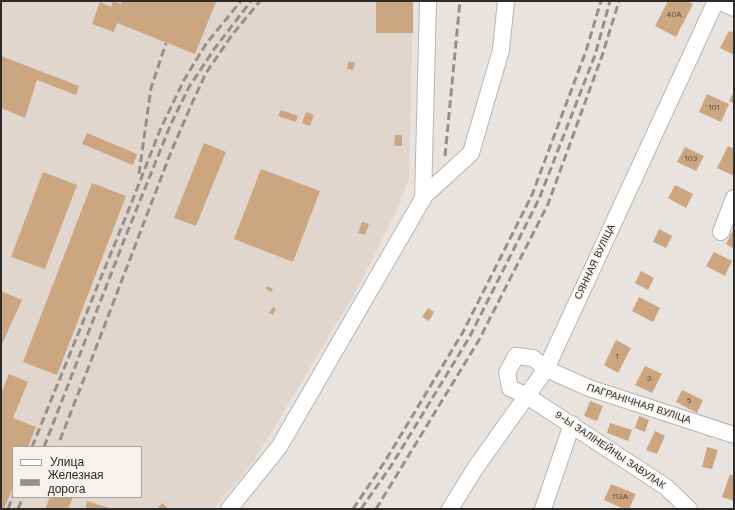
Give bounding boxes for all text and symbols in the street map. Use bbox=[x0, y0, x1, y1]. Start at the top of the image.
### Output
house number: 40А bbox=[666, 10, 682, 20]
house number: 101 bbox=[708, 103, 720, 113]
house number: 103 bbox=[685, 154, 697, 164]
street label: СЯННАЯ ВУЛІЦА bbox=[572, 222, 618, 302]
house number: 1 bbox=[615, 352, 619, 362]
house number: 3 bbox=[647, 374, 651, 384]
street label: ПАГРАНІЧНАЯ ВУЛІЦА bbox=[585, 381, 693, 427]
house number: 5 bbox=[687, 396, 691, 406]
street label: 9-Ы ЗАЛІНЕЙНЫ ЗАВУЛАК bbox=[553, 409, 667, 491]
legend bbox=[12, 446, 142, 498]
text: Улица bbox=[50, 455, 84, 469]
text: Железная дорога bbox=[48, 468, 104, 496]
house number: 113А bbox=[612, 492, 628, 502]

